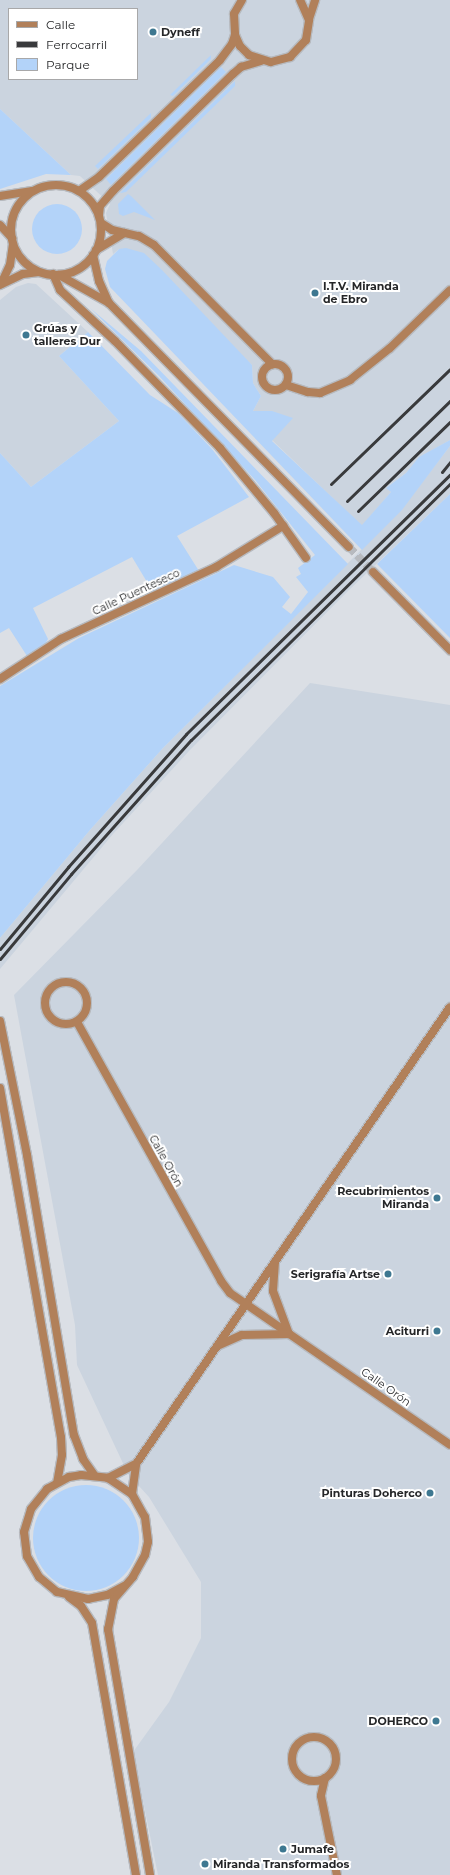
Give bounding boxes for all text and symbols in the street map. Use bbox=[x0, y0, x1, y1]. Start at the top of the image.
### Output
legend bbox=[8, 8, 138, 80]
text: Calle bbox=[46, 17, 75, 32]
place label: Dyneff bbox=[161, 25, 200, 39]
marker: Dyneff bbox=[148, 27, 158, 37]
text: Ferrocarril bbox=[46, 37, 107, 52]
text: Parque bbox=[46, 57, 90, 72]
place label: I.T.V. Miranda de Ebro bbox=[323, 280, 399, 306]
marker: I.T.V. Miranda de Ebro bbox=[310, 288, 320, 298]
place label: Grúas y talleres Dur bbox=[34, 322, 101, 348]
marker: Grúas y talleres Dur bbox=[21, 330, 31, 340]
street label: Calle Puenteseco bbox=[90, 566, 182, 618]
street label: Calle Orón bbox=[146, 1133, 186, 1189]
place label: Recubrimientos Miranda bbox=[337, 1185, 429, 1211]
marker: Recubrimientos Miranda bbox=[432, 1193, 442, 1203]
place label: Serigrafía Artse bbox=[291, 1267, 380, 1281]
marker: Serigrafía Artse bbox=[383, 1269, 393, 1279]
place label: Aciturri bbox=[386, 1324, 429, 1338]
marker: Aciturri bbox=[432, 1326, 442, 1336]
street label: Calle Orón bbox=[359, 1365, 413, 1409]
place label: Pinturas Doherco bbox=[321, 1486, 422, 1500]
marker: Pinturas Doherco bbox=[425, 1488, 435, 1498]
place label: DOHERCO bbox=[368, 1714, 428, 1728]
marker: DOHERCO bbox=[431, 1716, 441, 1726]
place label: Jumafe bbox=[291, 1842, 334, 1856]
marker: Jumafe bbox=[278, 1844, 288, 1854]
place label: Miranda Transformados bbox=[213, 1857, 349, 1871]
marker: Miranda Transformados bbox=[200, 1859, 210, 1869]

